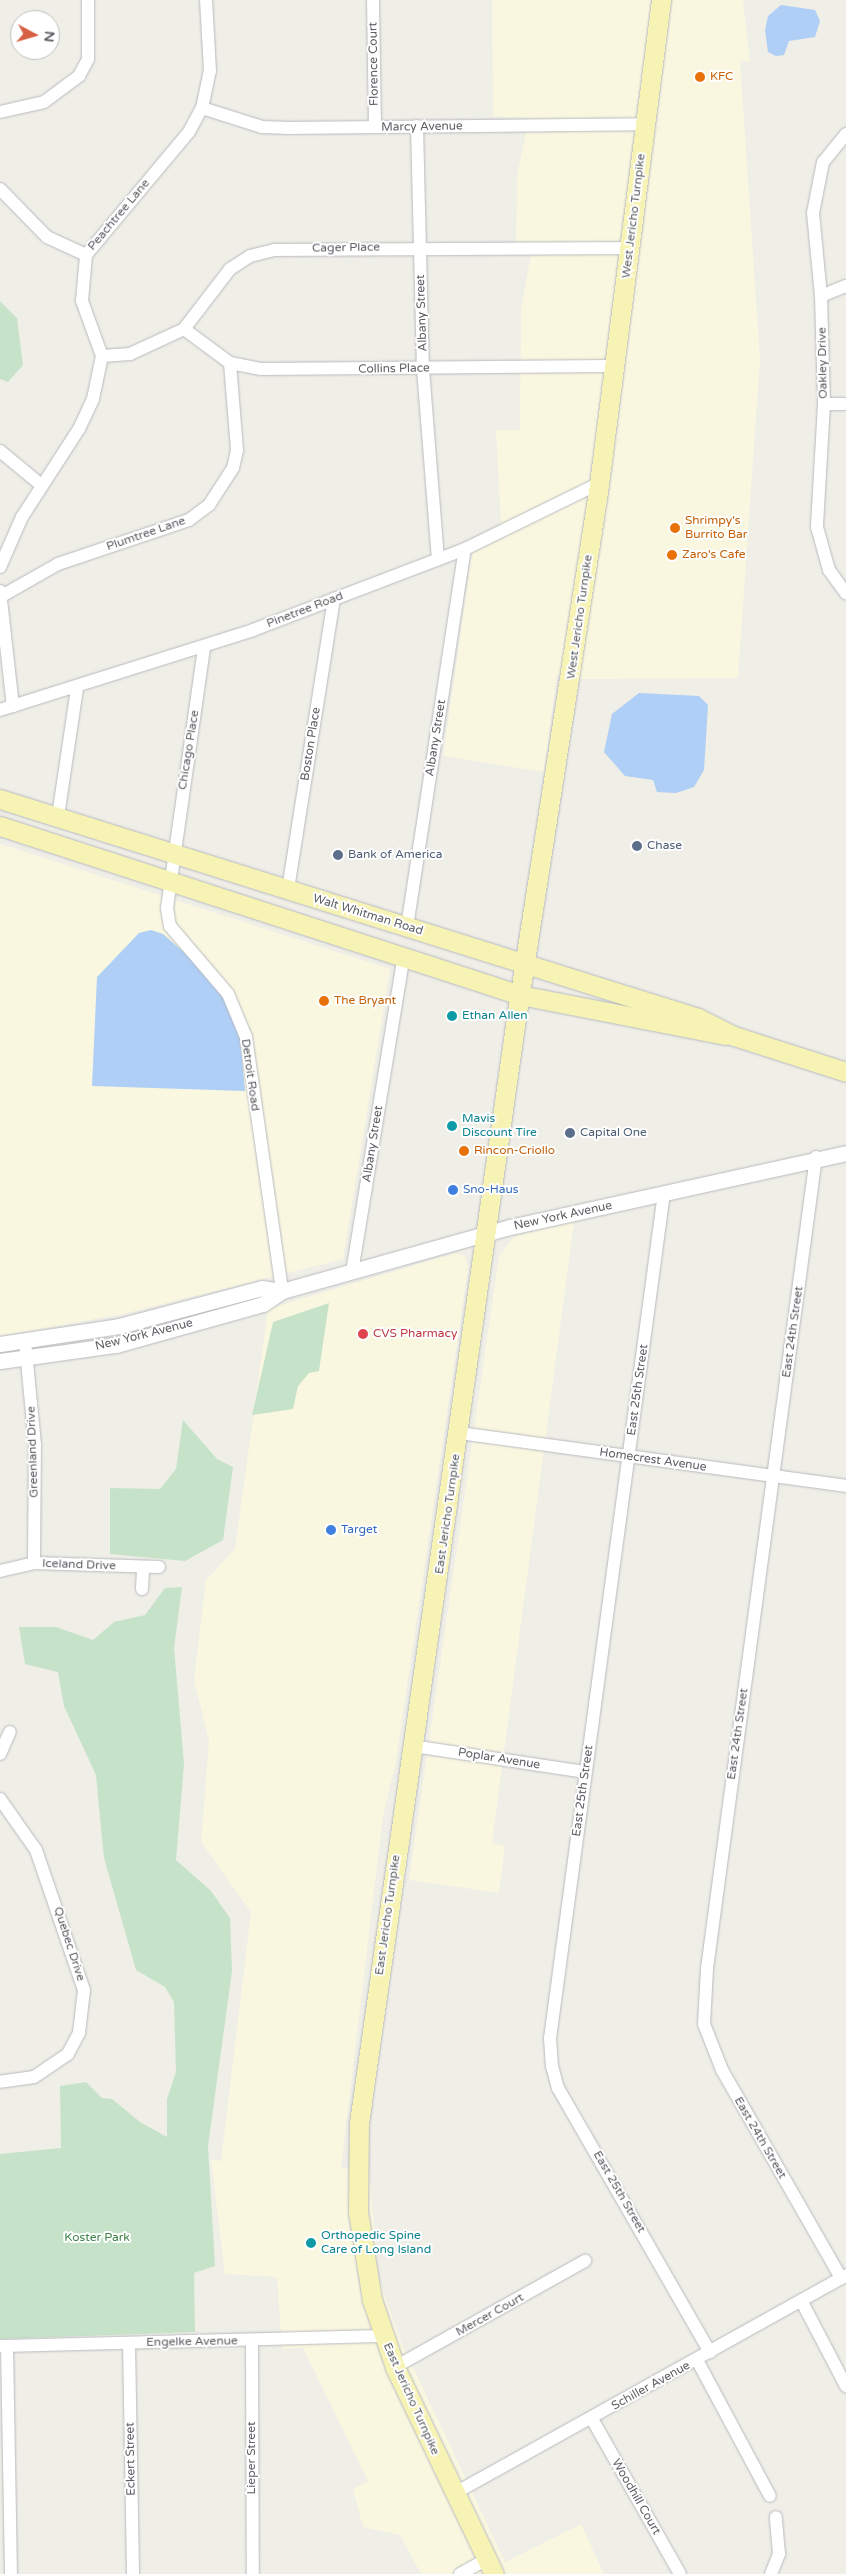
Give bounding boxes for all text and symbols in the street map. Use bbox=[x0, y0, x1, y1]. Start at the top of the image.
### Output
north arrow bbox=[10, 10, 60, 60]
street label: Florence Court bbox=[366, 22, 382, 106]
text: N bbox=[40, 30, 58, 43]
place label: KFC bbox=[710, 70, 733, 84]
marker: KFC bbox=[694, 71, 706, 83]
street label: Marcy Avenue bbox=[381, 119, 463, 135]
street label: West Jericho Turnpike bbox=[619, 153, 649, 279]
street label: Peachtree Lane bbox=[85, 176, 153, 254]
street label: Cager Place bbox=[312, 240, 380, 256]
street label: Albany Street bbox=[413, 274, 431, 352]
street label: Oakley Drive bbox=[815, 327, 831, 399]
street label: Collins Place bbox=[358, 361, 430, 377]
street label: Plumtree Lane bbox=[105, 514, 187, 554]
place label: Shrimpy's Burrito Bar bbox=[685, 514, 747, 542]
marker: Shrimpy's Burrito Bar bbox=[669, 522, 681, 534]
place label: Zaro's Cafe bbox=[682, 548, 745, 562]
marker: Zaro's Cafe bbox=[666, 549, 678, 561]
street label: West Jericho Turnpike bbox=[564, 554, 596, 680]
street label: Pinetree Road bbox=[265, 589, 345, 631]
street label: Albany Street bbox=[423, 699, 449, 777]
street label: Boston Place bbox=[298, 706, 324, 782]
street label: Chicago Place bbox=[176, 709, 202, 791]
place label: Chase bbox=[647, 839, 682, 853]
marker: Chase bbox=[631, 840, 643, 852]
place label: Bank of America bbox=[348, 848, 442, 862]
marker: Bank of America bbox=[332, 849, 344, 861]
street label: Walt Whitman Road bbox=[311, 891, 425, 939]
place label: The Bryant bbox=[334, 994, 396, 1008]
marker: The Bryant bbox=[318, 995, 330, 1007]
place label: Ethan Allen bbox=[462, 1009, 527, 1023]
marker: Ethan Allen bbox=[446, 1010, 458, 1022]
street label: Detroit Road bbox=[238, 1038, 262, 1112]
street label: Albany Street bbox=[360, 1105, 386, 1183]
place label: Mavis Discount Tire bbox=[462, 1112, 537, 1140]
marker: Mavis Discount Tire bbox=[446, 1120, 458, 1132]
place label: Capital One bbox=[580, 1126, 647, 1140]
marker: Capital One bbox=[564, 1127, 576, 1139]
place label: Rincon-Criollo bbox=[474, 1144, 555, 1158]
marker: Rincon-Criollo bbox=[458, 1145, 470, 1157]
place label: Sno-Haus bbox=[463, 1183, 519, 1197]
marker: Sno-Haus bbox=[447, 1184, 459, 1196]
street label: New York Avenue bbox=[513, 1199, 613, 1233]
street label: East 24th Street bbox=[779, 1285, 807, 1379]
street label: New York Avenue bbox=[94, 1316, 194, 1354]
place label: CVS Pharmacy bbox=[373, 1327, 457, 1341]
marker: CVS Pharmacy bbox=[357, 1328, 369, 1340]
street label: East 25th Street bbox=[624, 1343, 652, 1437]
street label: Greenland Drive bbox=[24, 1406, 42, 1498]
street label: Homecrest Avenue bbox=[599, 1445, 707, 1475]
street label: East Jericho Turnpike bbox=[432, 1453, 464, 1575]
place label: Target bbox=[341, 1523, 377, 1537]
marker: Target bbox=[325, 1524, 337, 1536]
street label: Iceland Drive bbox=[42, 1557, 116, 1573]
street label: East 24th Street bbox=[724, 1687, 752, 1781]
street label: East 25th Street bbox=[569, 1744, 597, 1838]
street label: Poplar Avenue bbox=[457, 1745, 541, 1773]
street label: East Jericho Turnpike bbox=[372, 1854, 404, 1976]
street label: Quebec Drive bbox=[50, 1905, 88, 1983]
street label: East 24th Street bbox=[731, 2095, 789, 2181]
street label: East 25th Street bbox=[590, 2149, 648, 2235]
place label: Orthopedic Spine Care of Long Island bbox=[321, 2229, 431, 2257]
park label: Koster Park bbox=[64, 2231, 130, 2245]
marker: Orthopedic Spine Care of Long Island bbox=[305, 2237, 317, 2249]
street label: Mercer Court bbox=[454, 2290, 526, 2340]
street label: Engelke Avenue bbox=[146, 2334, 238, 2350]
street label: East Jericho Turnpike bbox=[380, 2341, 442, 2457]
street label: Schiller Avenue bbox=[609, 2358, 693, 2414]
street label: Lieper Street bbox=[245, 2421, 259, 2495]
street label: Eckert Street bbox=[123, 2422, 139, 2496]
street label: Woodhill Court bbox=[608, 2457, 664, 2537]

